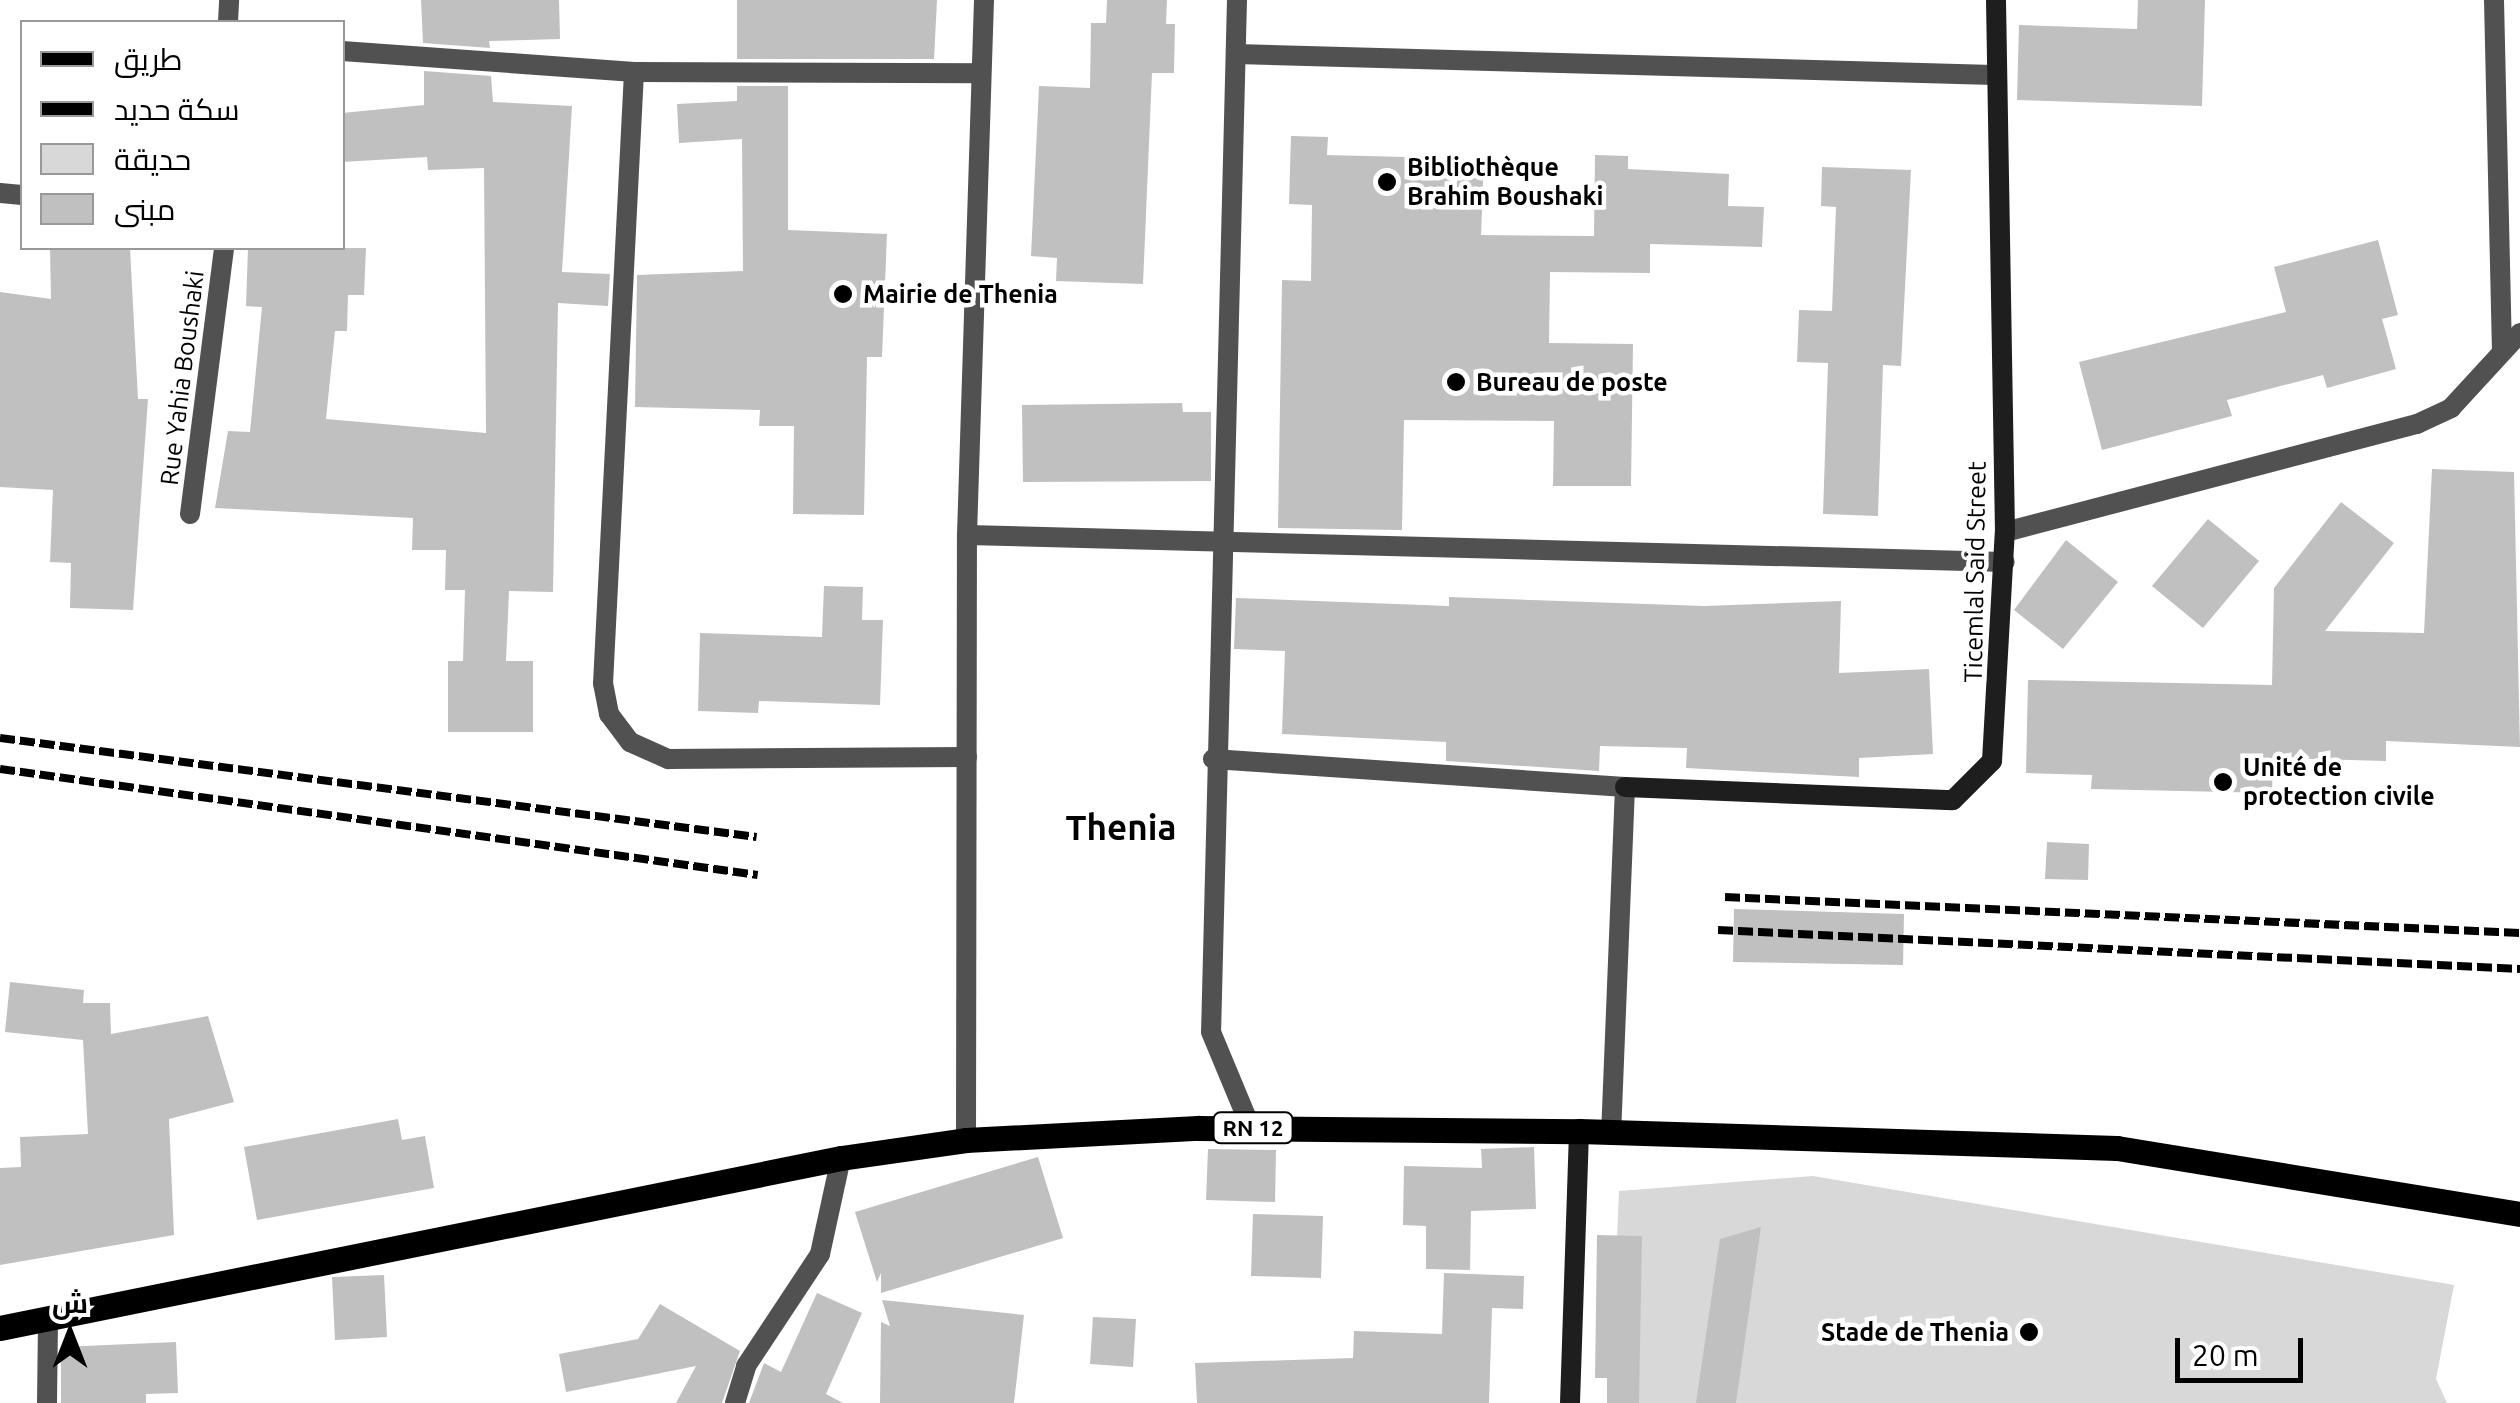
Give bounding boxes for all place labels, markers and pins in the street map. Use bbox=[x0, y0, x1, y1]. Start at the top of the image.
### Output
place label: Bibliothèque Brahim Boushaki bbox=[1407, 153, 1604, 212]
marker: Bibliothèque Brahim Boushaki bbox=[1376, 171, 1398, 193]
place label: Mairie de Thenia bbox=[863, 279, 1058, 309]
marker: Mairie de Thenia bbox=[832, 283, 854, 305]
place label: Bureau de poste bbox=[1476, 367, 1668, 397]
marker: Bureau de poste bbox=[1445, 371, 1467, 393]
place label: Unité de protection civile bbox=[2243, 753, 2435, 812]
marker: Unité de protection civile bbox=[2212, 771, 2234, 793]
place label: Stade de Thenia bbox=[1821, 1317, 2009, 1347]
marker: Stade de Thenia bbox=[2018, 1321, 2040, 1343]

